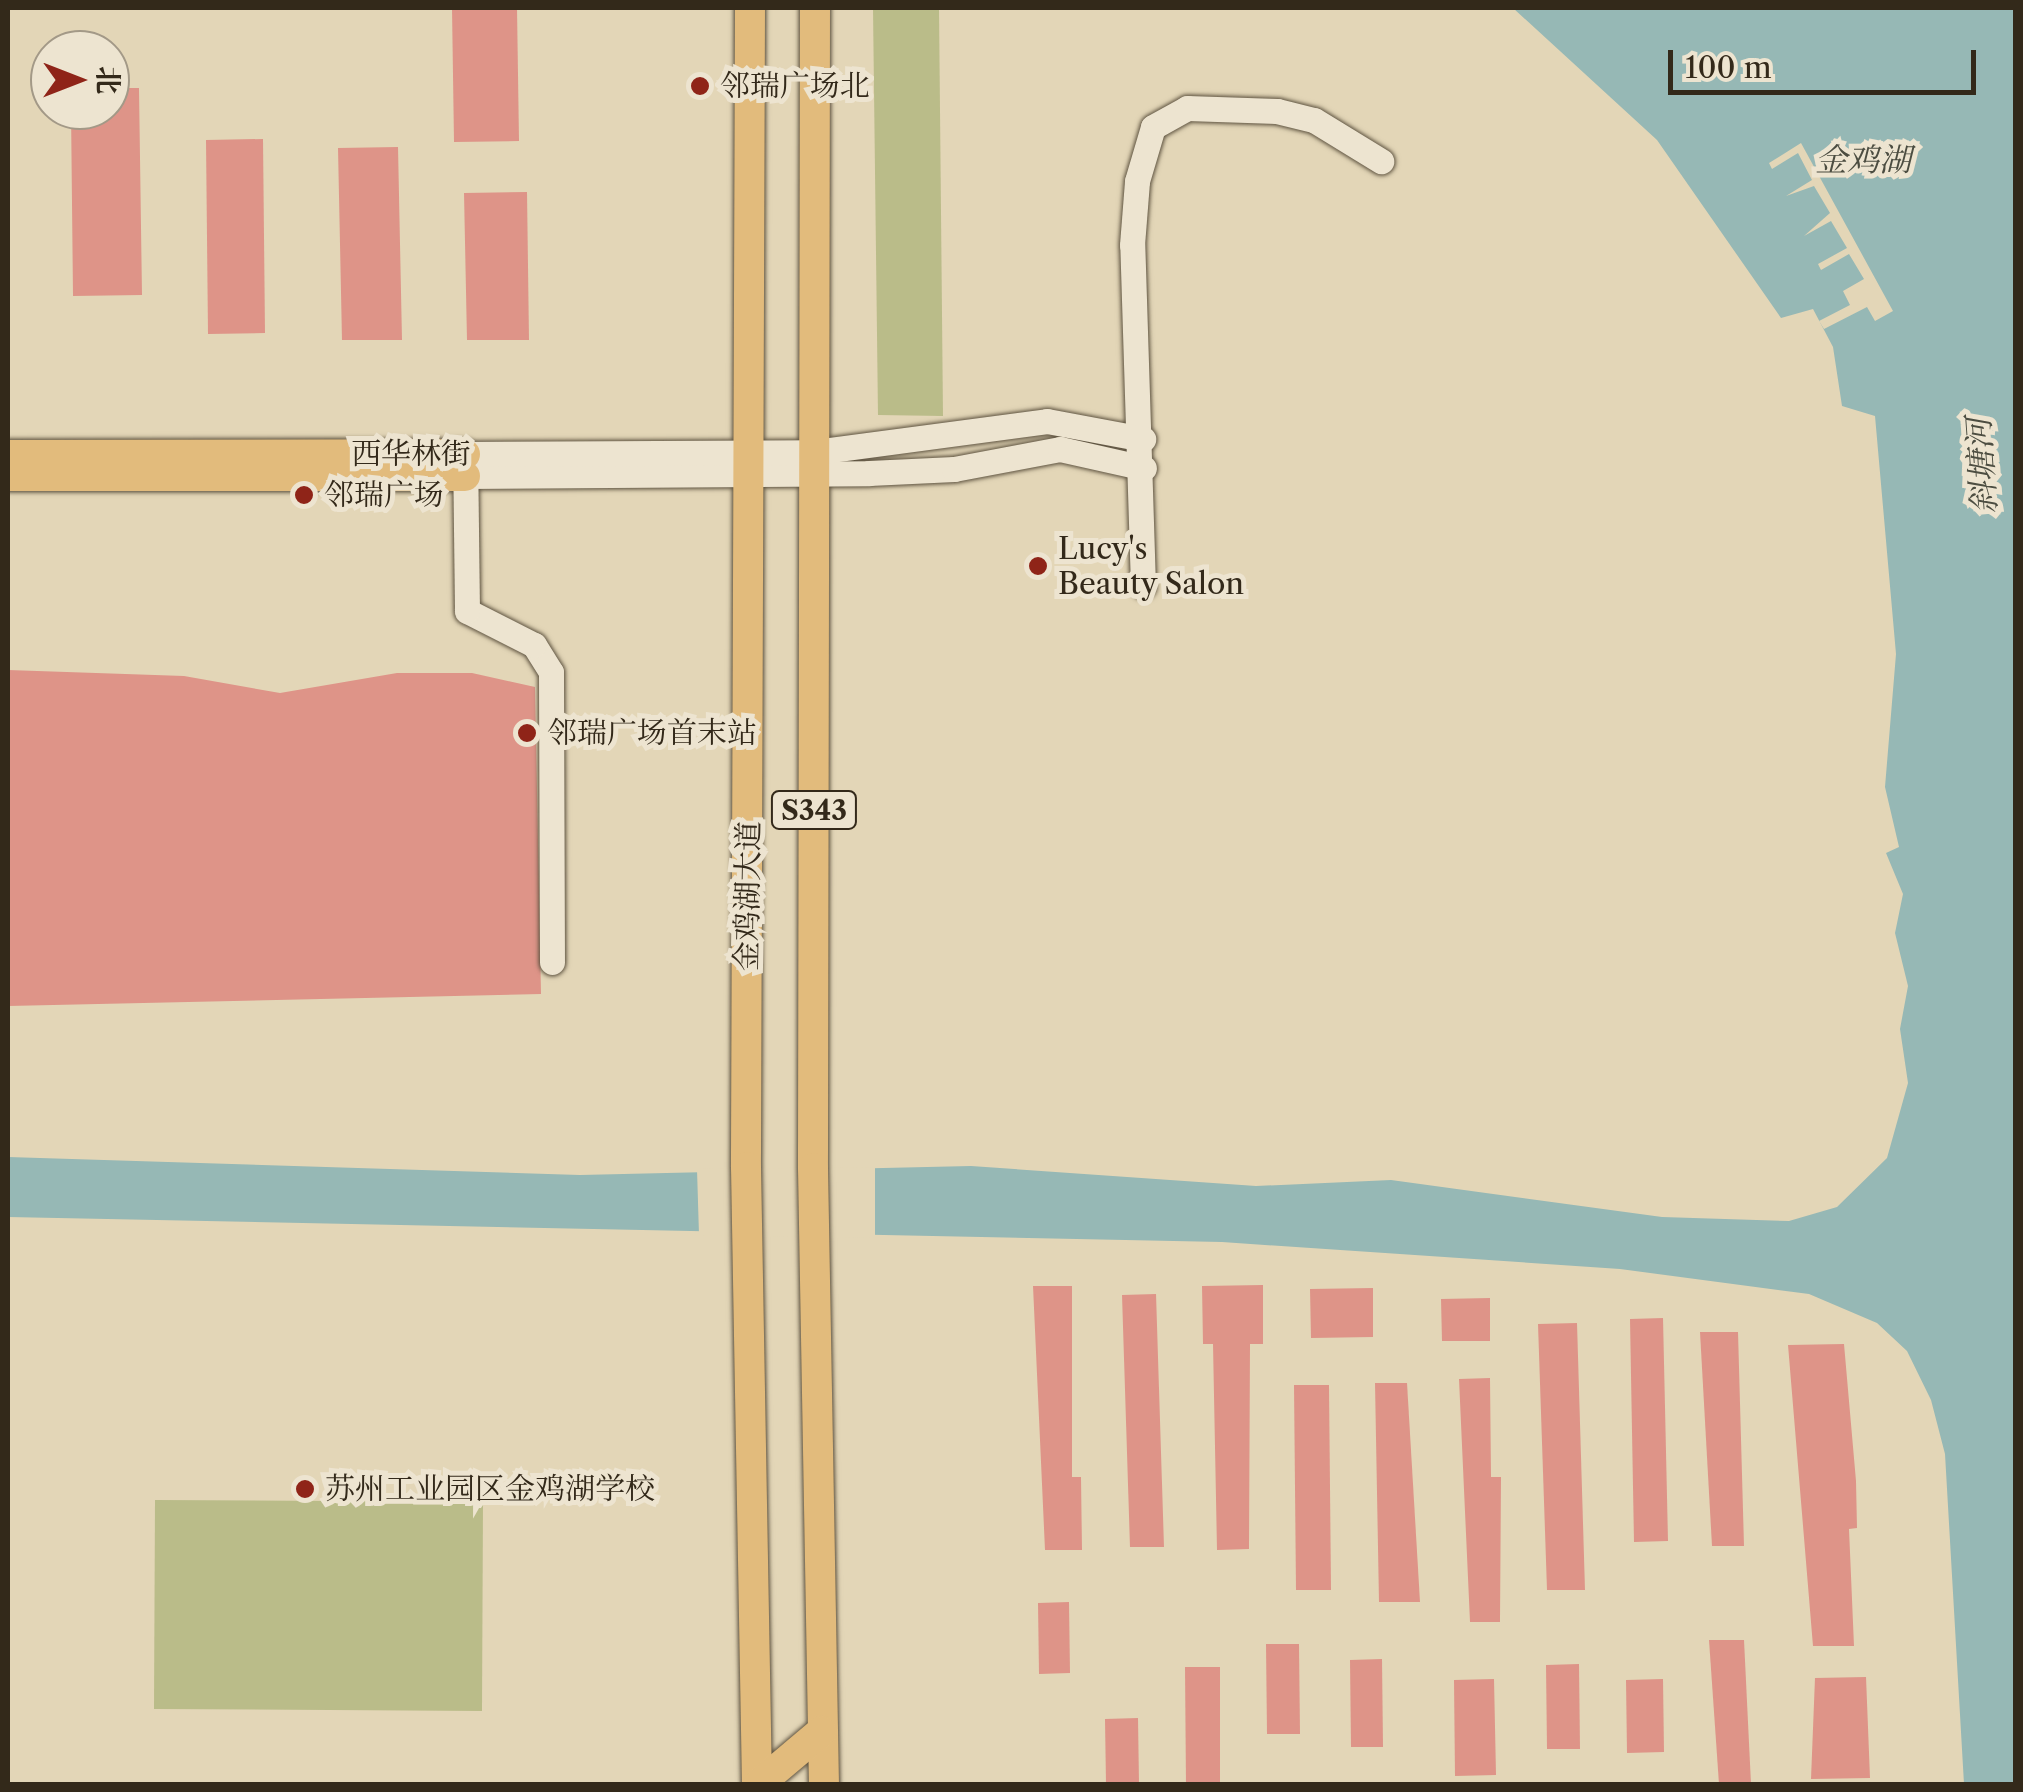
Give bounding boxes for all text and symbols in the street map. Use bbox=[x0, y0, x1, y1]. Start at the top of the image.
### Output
north arrow bbox=[30, 30, 130, 130]
scale bar bbox=[1673, 30, 1980, 92]
text: 100 m bbox=[1685, 49, 1772, 86]
text: 北 bbox=[91, 66, 125, 94]
place label: 邻瑞广场北 bbox=[720, 68, 870, 104]
marker: 邻瑞广场北 bbox=[689, 75, 711, 97]
water label: 金鸡湖 bbox=[1815, 141, 1911, 179]
water label: 斜塘河 bbox=[1959, 417, 2005, 515]
street label: 西华林街 bbox=[351, 436, 471, 472]
place label: 邻瑞广场 bbox=[324, 477, 444, 513]
marker: 邻瑞广场 bbox=[293, 484, 315, 506]
place label: Lucy's Beauty Salon bbox=[1058, 531, 1245, 602]
marker: Lucy's Beauty Salon bbox=[1027, 555, 1049, 577]
place label: 邻瑞广场首末站 bbox=[547, 715, 757, 751]
marker: 邻瑞广场首末站 bbox=[516, 722, 538, 744]
road number: S343 bbox=[769, 787, 859, 833]
street label: 金鸡湖大道 bbox=[729, 821, 767, 971]
place label: 苏州工业园区金鸡湖学校 bbox=[325, 1471, 655, 1507]
marker: 苏州工业园区金鸡湖学校 bbox=[294, 1478, 316, 1500]

